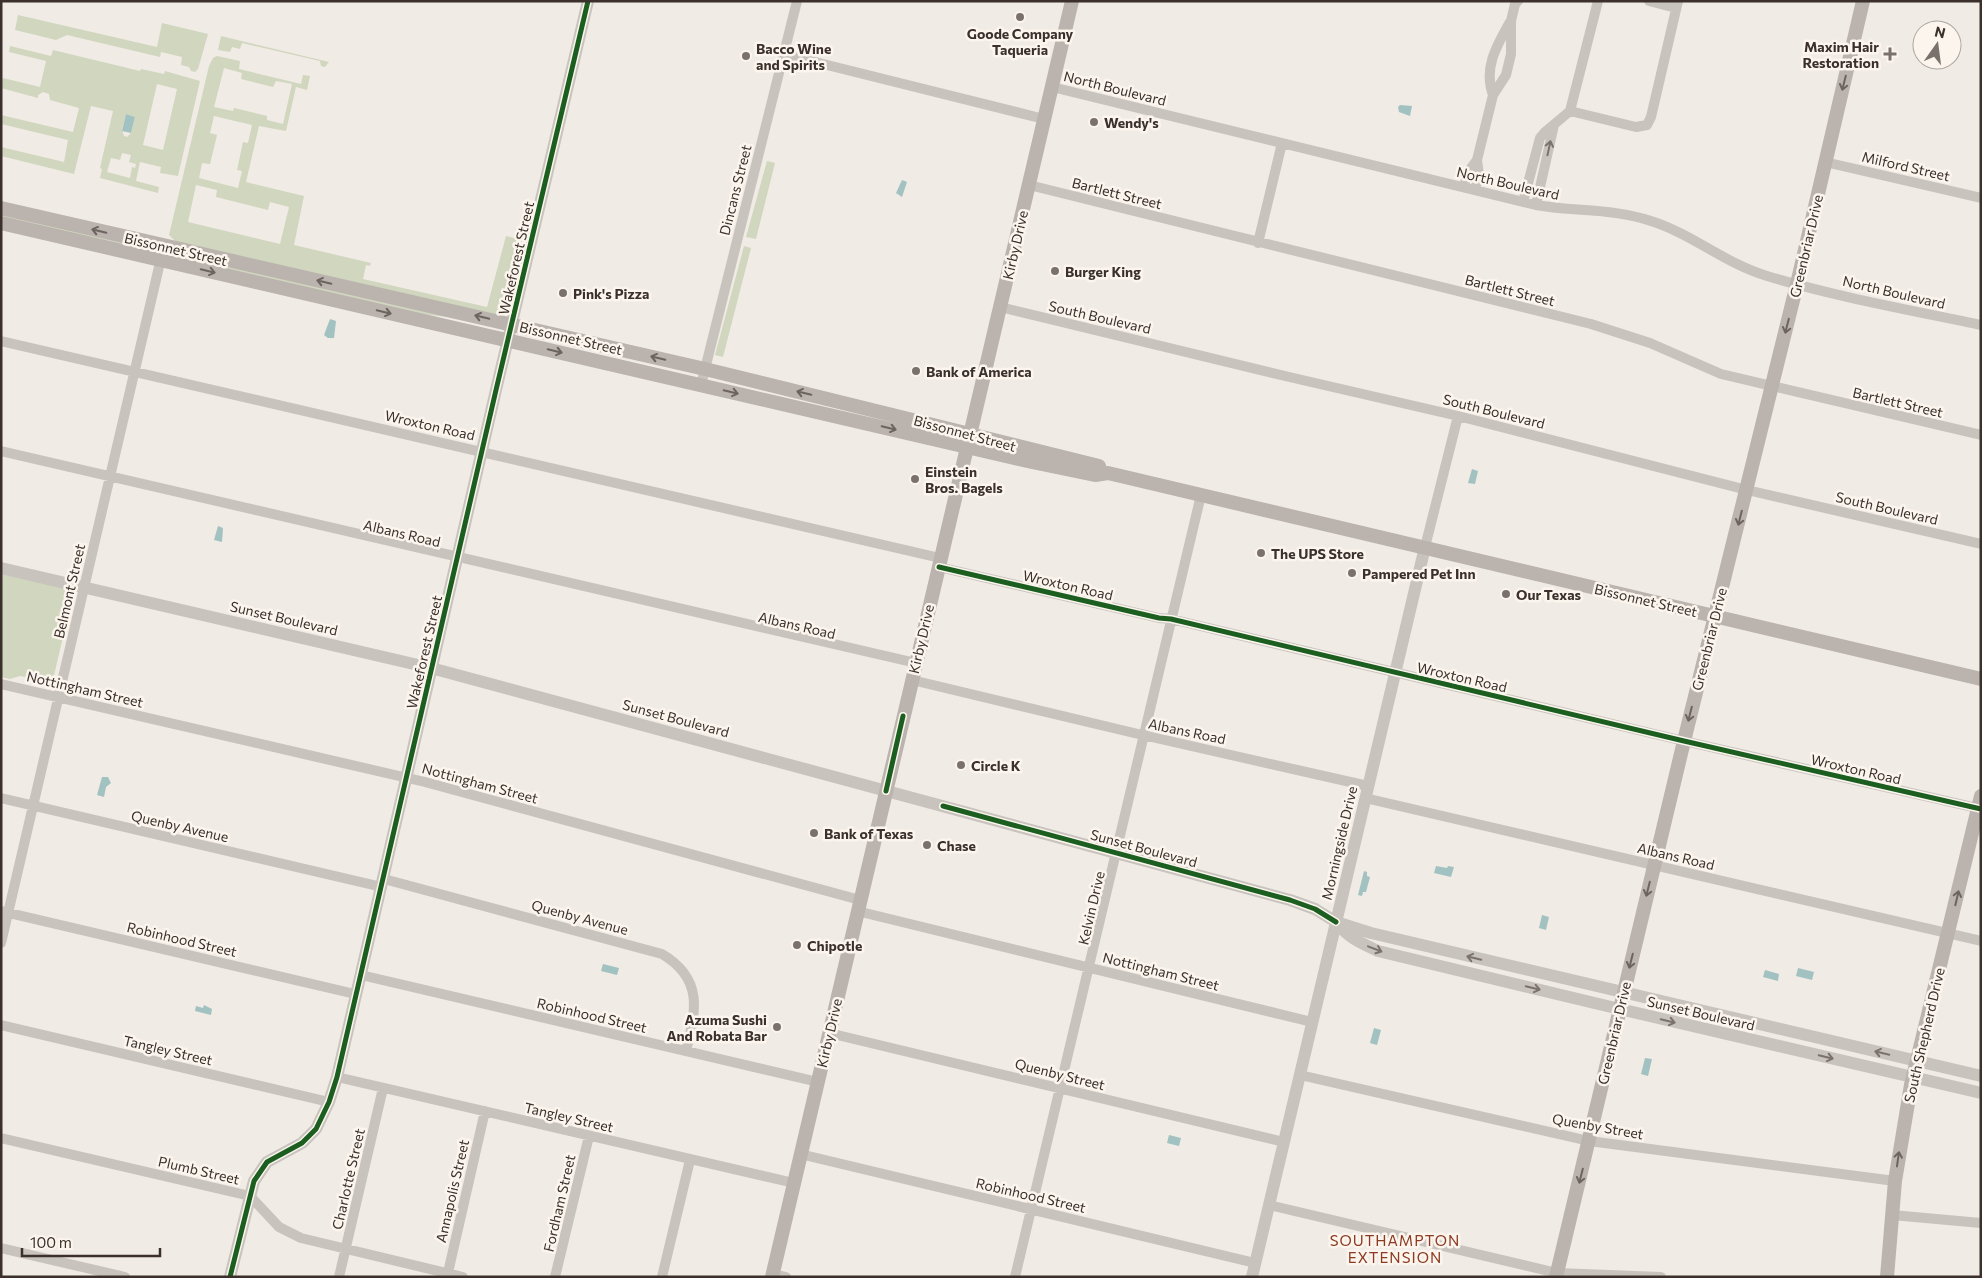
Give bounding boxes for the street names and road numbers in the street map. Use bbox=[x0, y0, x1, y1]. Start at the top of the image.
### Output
street label: North Boulevard bbox=[1062, 67, 1168, 109]
street label: Dincans Street bbox=[716, 143, 755, 237]
street label: Milford Street bbox=[1860, 148, 1952, 184]
street label: North Boulevard bbox=[1455, 163, 1561, 203]
street label: Bartlett Street bbox=[1070, 174, 1164, 212]
street label: Greenbriar Drive bbox=[1786, 193, 1826, 299]
street label: Wakeforest Street bbox=[495, 199, 537, 316]
street label: Kirby Drive bbox=[999, 209, 1031, 281]
street label: Bissonnet Street bbox=[123, 229, 229, 269]
street label: Bartlett Street bbox=[1463, 271, 1557, 309]
street label: North Boulevard bbox=[1841, 272, 1947, 312]
street label: South Boulevard bbox=[1047, 297, 1153, 337]
street label: Bissonnet Street bbox=[518, 318, 624, 358]
street label: Bartlett Street bbox=[1851, 383, 1945, 421]
street label: South Boulevard bbox=[1441, 390, 1547, 432]
street label: Wroxton Road bbox=[383, 406, 477, 444]
street label: Bissonnet Street bbox=[912, 411, 1018, 455]
street label: South Boulevard bbox=[1834, 488, 1940, 528]
street label: Albans Road bbox=[362, 516, 442, 550]
street label: Belmont Street bbox=[50, 542, 88, 640]
street label: Wroxton Road bbox=[1021, 566, 1115, 604]
street label: Bissonnet Street bbox=[1593, 580, 1699, 620]
street label: Greenbriar Drive bbox=[1688, 586, 1730, 692]
street label: Wakeforest Street bbox=[403, 593, 445, 710]
street label: Sunset Boulevard bbox=[229, 597, 339, 639]
street label: Kirby Drive bbox=[905, 603, 937, 675]
street label: Albans Road bbox=[757, 608, 837, 642]
street label: Wroxton Road bbox=[1415, 658, 1509, 696]
street label: Nottingham Street bbox=[25, 667, 145, 711]
street label: Sunset Boulevard bbox=[621, 696, 731, 740]
street label: Albans Road bbox=[1147, 715, 1227, 747]
street label: Wroxton Road bbox=[1809, 750, 1903, 788]
street label: Nottingham Street bbox=[420, 759, 540, 807]
street label: Morningside Drive bbox=[1318, 784, 1360, 902]
street label: Quenby Avenue bbox=[130, 807, 230, 845]
street label: Sunset Boulevard bbox=[1089, 826, 1199, 870]
street label: Albans Road bbox=[1636, 839, 1716, 873]
street label: Kelvin Drive bbox=[1074, 869, 1108, 947]
street label: Quenby Avenue bbox=[530, 896, 630, 938]
street label: Robinhood Street bbox=[125, 918, 239, 960]
street label: Nottingham Street bbox=[1101, 948, 1221, 994]
street label: South Shepherd Drive bbox=[1900, 966, 1948, 1104]
street label: Greenbriar Drive bbox=[1594, 980, 1634, 1086]
street label: Sunset Boulevard bbox=[1646, 992, 1756, 1034]
street label: Robinhood Street bbox=[535, 994, 649, 1036]
street label: Kirby Drive bbox=[813, 997, 845, 1069]
street label: Tangley Street bbox=[122, 1031, 214, 1069]
street label: Quenby Street bbox=[1013, 1055, 1107, 1093]
street label: Tangley Street bbox=[523, 1098, 615, 1136]
street label: Quenby Street bbox=[1551, 1110, 1645, 1142]
street label: Charlotte Street bbox=[328, 1126, 368, 1231]
street label: Annapolis Street bbox=[432, 1137, 472, 1244]
street label: Plumb Street bbox=[157, 1152, 242, 1188]
street label: Fordham Street bbox=[540, 1152, 579, 1253]
street label: Robinhood Street bbox=[974, 1174, 1088, 1216]

